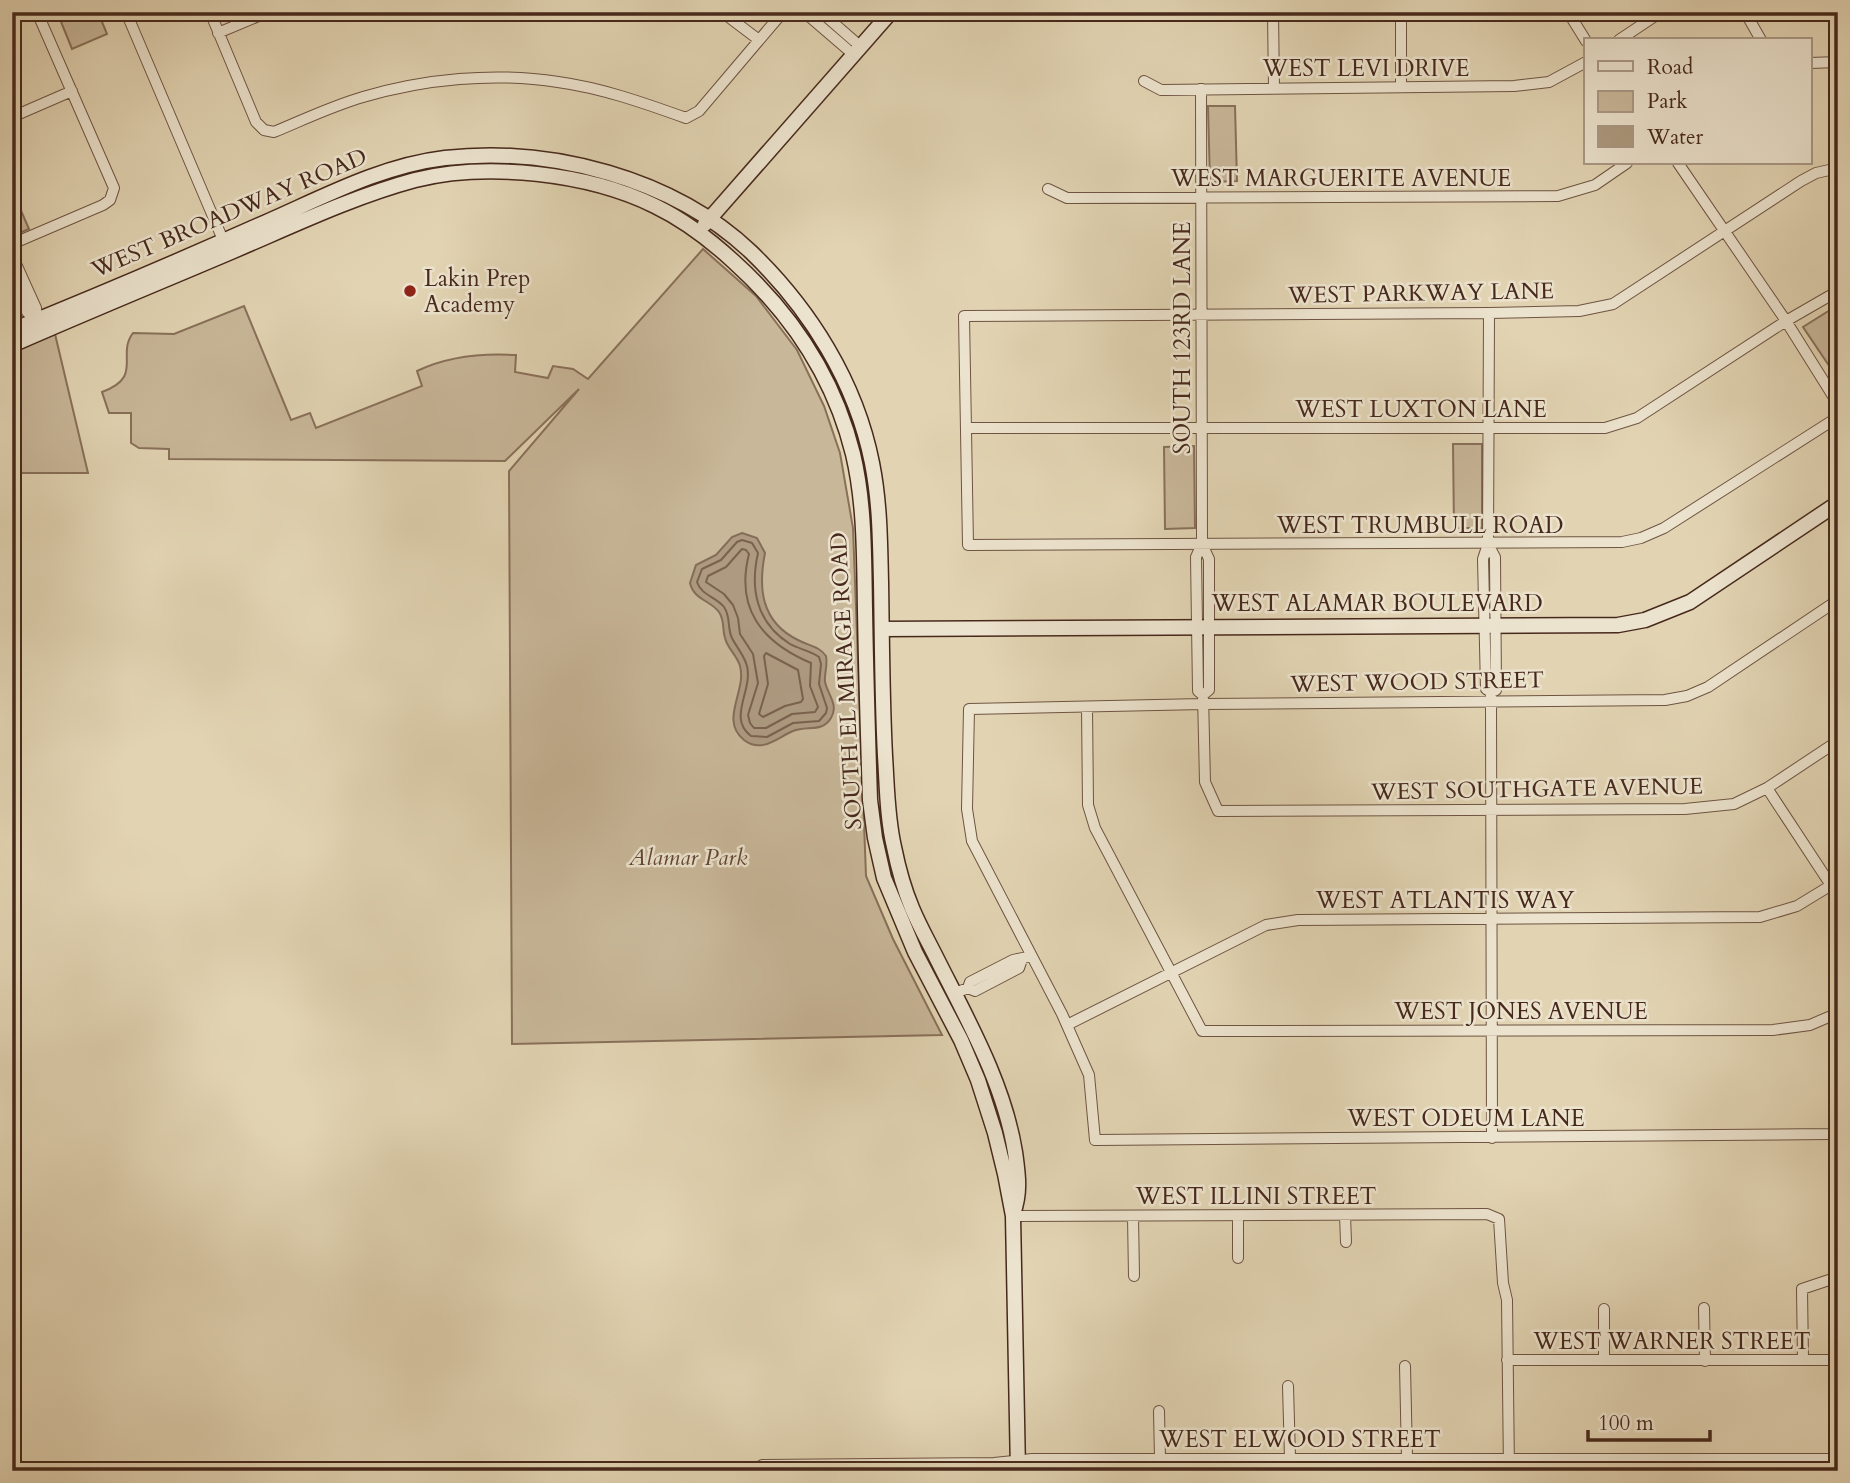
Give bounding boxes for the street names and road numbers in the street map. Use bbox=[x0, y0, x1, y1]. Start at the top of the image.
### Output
street label: WEST LEVI DRIVE bbox=[1262, 53, 1469, 84]
street label: WEST BROADWAY ROAD bbox=[86, 141, 372, 286]
street label: WEST MARGUERITE AVENUE bbox=[1170, 163, 1511, 194]
street label: SOUTH 123RD LANE bbox=[1167, 222, 1198, 454]
street label: WEST PARKWAY LANE bbox=[1287, 275, 1554, 311]
street label: WEST LUXTON LANE bbox=[1294, 394, 1547, 425]
street label: WEST TRUMBULL ROAD bbox=[1276, 510, 1563, 541]
street label: SOUTH EL MIRAGE ROAD bbox=[823, 531, 869, 831]
street label: WEST ALAMAR BOULEVARD bbox=[1210, 588, 1543, 619]
street label: WEST WOOD STREET bbox=[1289, 664, 1544, 700]
street label: WEST SOUTHGATE AVENUE bbox=[1370, 771, 1703, 807]
street label: WEST ATLANTIS WAY bbox=[1315, 885, 1575, 916]
street label: WEST JONES AVENUE bbox=[1393, 996, 1648, 1027]
street label: WEST ODEUM LANE bbox=[1346, 1103, 1585, 1134]
street label: WEST ILLINI STREET bbox=[1135, 1181, 1377, 1212]
street label: WEST WARNER STREET bbox=[1532, 1326, 1811, 1357]
street label: WEST ELWOOD STREET bbox=[1158, 1424, 1441, 1455]

